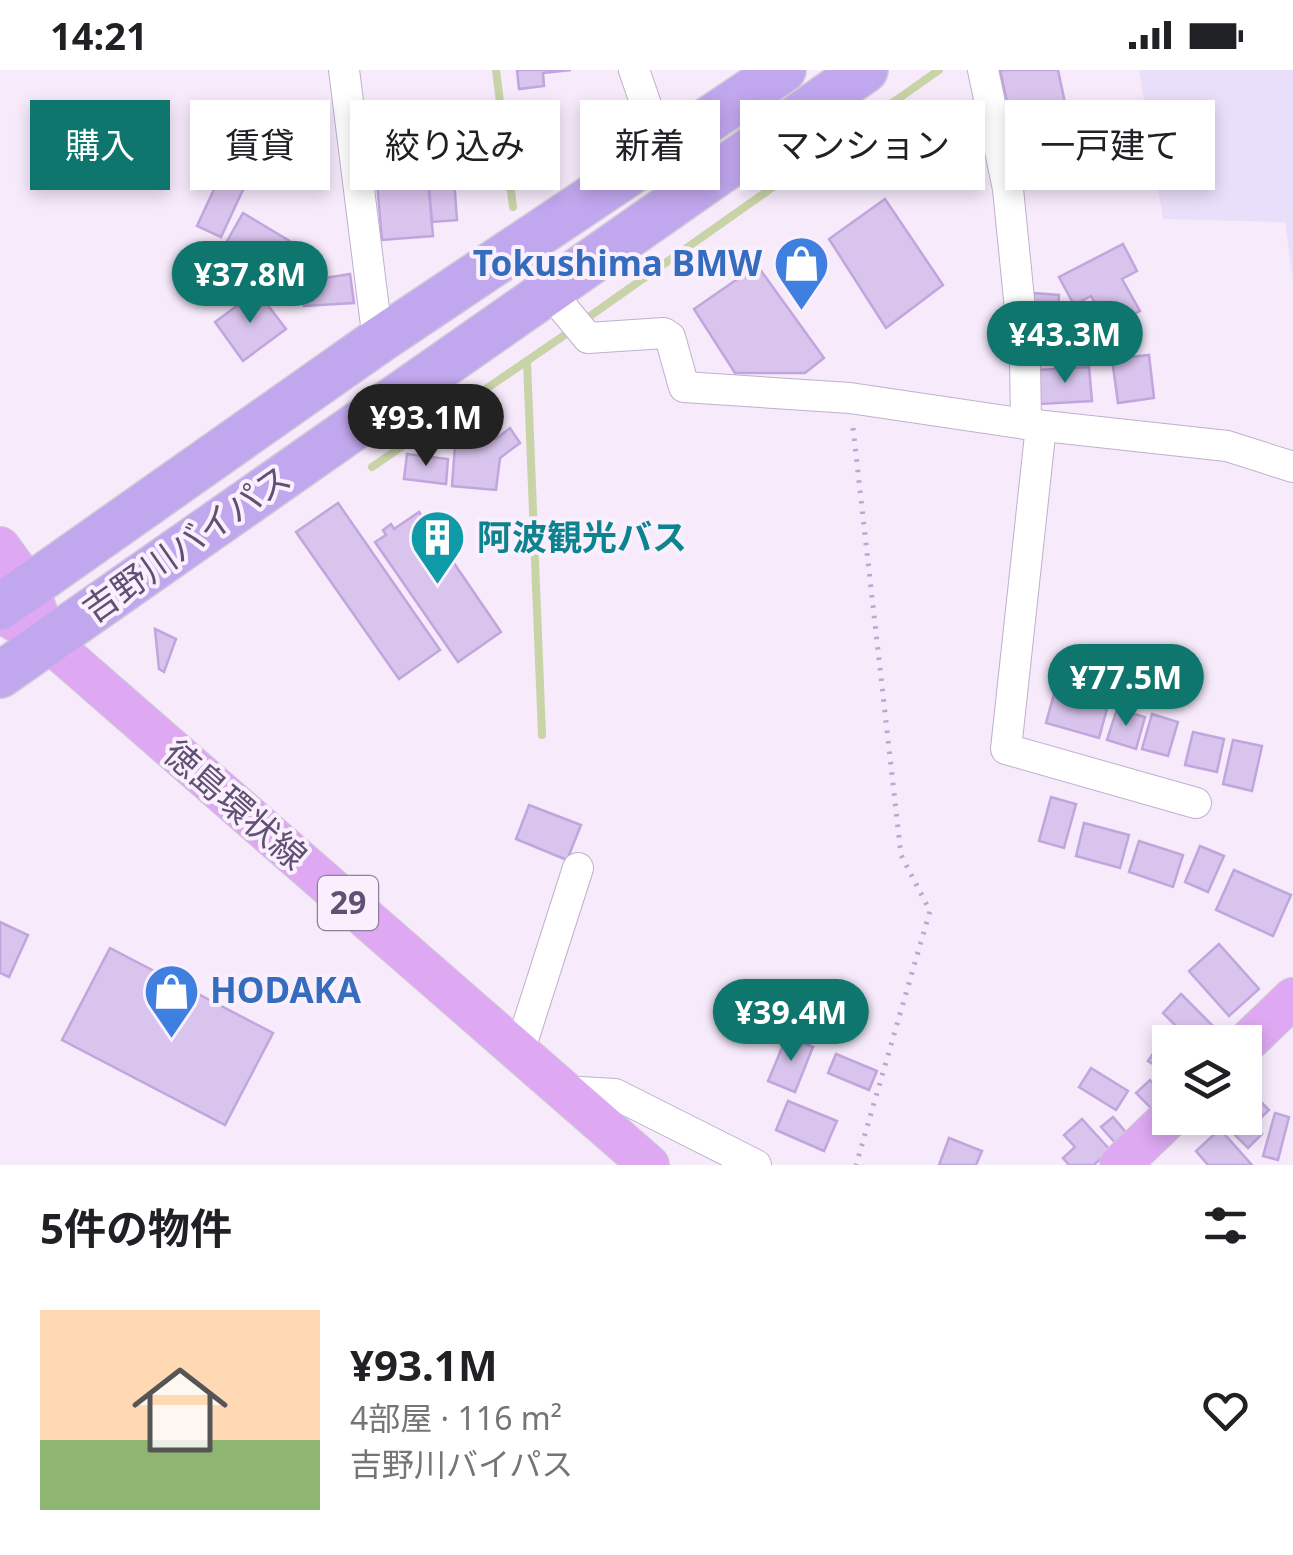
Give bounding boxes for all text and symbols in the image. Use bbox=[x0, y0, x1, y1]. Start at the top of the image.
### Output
text: 14:21 bbox=[50, 9, 148, 61]
chip: 購入 bbox=[30, 100, 170, 190]
chip: 賃貸 bbox=[190, 100, 330, 190]
chip: 絞り込み bbox=[350, 100, 560, 190]
chip: 新着 bbox=[580, 100, 720, 190]
chip: マンション bbox=[740, 100, 985, 190]
chip: 一戸建て bbox=[1005, 100, 1215, 190]
shop icon: Tokushima BMW bbox=[771, 234, 831, 313]
place label: Tokushima BMW bbox=[473, 239, 762, 286]
pin: ¥37.8M bbox=[169, 241, 331, 326]
text: ¥37.8M bbox=[194, 252, 306, 295]
pin: ¥43.3M bbox=[984, 301, 1146, 386]
text: ¥43.3M bbox=[1009, 312, 1121, 355]
pin: ¥93.1M bbox=[345, 384, 507, 469]
text: ¥93.1M bbox=[370, 395, 482, 438]
street label: 吉野川バイパス bbox=[73, 453, 300, 632]
building icon: 阿波観光バス bbox=[408, 508, 468, 587]
place label: 阿波観光バス bbox=[477, 513, 687, 560]
pin: ¥77.5M bbox=[1045, 644, 1207, 729]
text: ¥77.5M bbox=[1070, 655, 1182, 698]
street label: 徳島環状線 bbox=[155, 729, 317, 879]
road number: 29 bbox=[318, 876, 378, 930]
shop icon: HODAKA bbox=[141, 961, 201, 1040]
place label: HODAKA bbox=[210, 966, 362, 1013]
pin: ¥39.4M bbox=[710, 979, 872, 1064]
text: ¥39.4M bbox=[735, 990, 847, 1033]
map controls bbox=[1152, 1025, 1262, 1135]
button: layers bbox=[1152, 1025, 1262, 1135]
icon: filters bbox=[1198, 1198, 1253, 1253]
text: 5件の物件 bbox=[40, 1199, 232, 1256]
text: ¥93.1M bbox=[350, 1336, 498, 1393]
icon: home bbox=[120, 1350, 240, 1470]
icon: heart bbox=[1198, 1383, 1253, 1438]
text: 4部屋 · 116 m² bbox=[350, 1396, 562, 1439]
text: 吉野川バイパス bbox=[350, 1442, 573, 1485]

